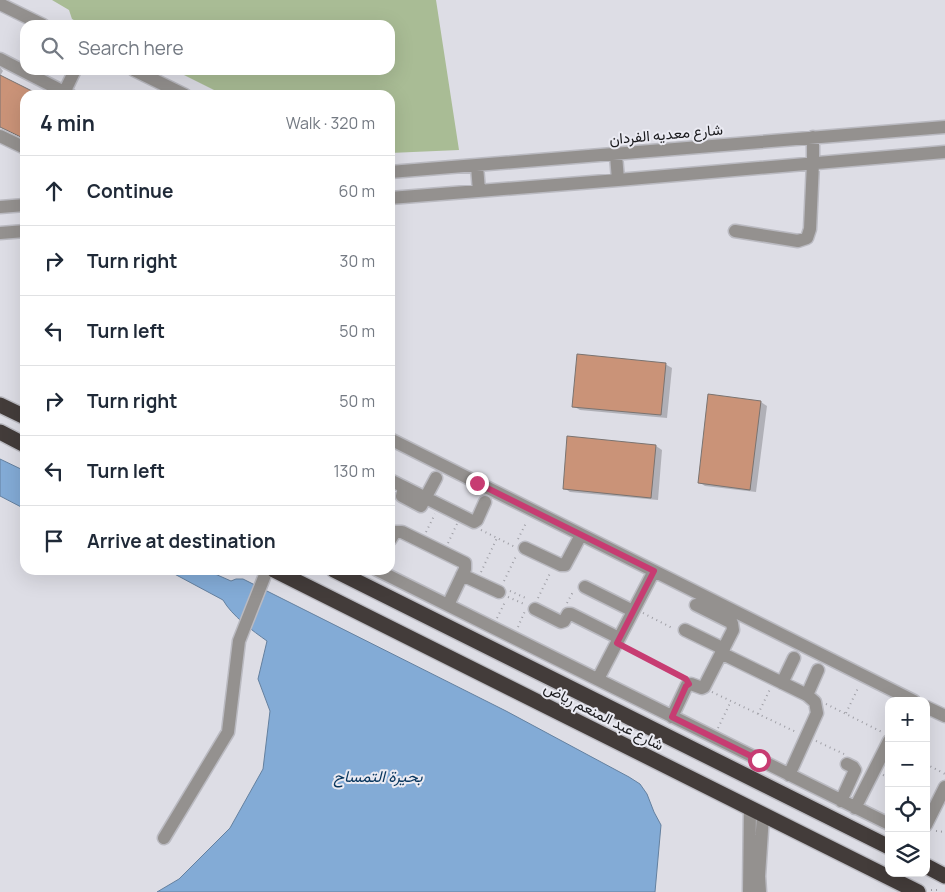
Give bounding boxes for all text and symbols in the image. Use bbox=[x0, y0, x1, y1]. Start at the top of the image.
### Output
search box bbox=[20, 20, 395, 75]
icon: search bbox=[38, 34, 66, 62]
text: Search here bbox=[78, 35, 184, 61]
text: 4 min bbox=[40, 109, 95, 137]
text: Walk · 320 m bbox=[286, 112, 375, 134]
street label: شارع معديه الفردان bbox=[608, 119, 724, 150]
icon: ahead bbox=[40, 177, 68, 205]
text: Continue bbox=[87, 178, 173, 204]
text: 60 m bbox=[339, 180, 375, 202]
icon: right bbox=[40, 247, 68, 275]
text: Turn right bbox=[87, 248, 177, 274]
text: 30 m bbox=[340, 250, 375, 272]
icon: left bbox=[40, 317, 68, 345]
text: Turn left bbox=[87, 318, 165, 344]
text: 50 m bbox=[339, 320, 375, 342]
icon: right bbox=[40, 387, 68, 415]
text: Turn right bbox=[87, 388, 177, 414]
text: 50 m bbox=[339, 390, 375, 412]
icon: left bbox=[40, 457, 68, 485]
text: Turn left bbox=[87, 458, 165, 484]
text: 130 m bbox=[333, 460, 375, 482]
route end bbox=[466, 472, 489, 495]
icon: arrive bbox=[40, 527, 68, 555]
text: Arrive at destination bbox=[87, 528, 276, 554]
street label: شارع عبد المنعم رياض bbox=[540, 677, 668, 756]
map controls bbox=[885, 697, 930, 877]
button: + bbox=[885, 697, 930, 742]
button: − bbox=[885, 742, 930, 787]
route start bbox=[748, 749, 771, 772]
water label: بحيرة التمساح bbox=[333, 765, 424, 788]
button: locate bbox=[885, 787, 930, 832]
button: layers bbox=[885, 832, 930, 877]

